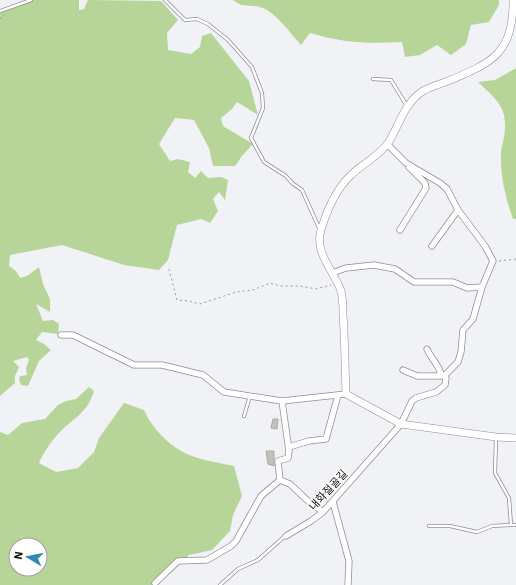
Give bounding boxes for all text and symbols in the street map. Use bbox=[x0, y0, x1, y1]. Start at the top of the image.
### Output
street label: 내화절골길 bbox=[306, 467, 350, 513]
north arrow bbox=[8, 537, 48, 577]
text: N bbox=[11, 550, 26, 560]

